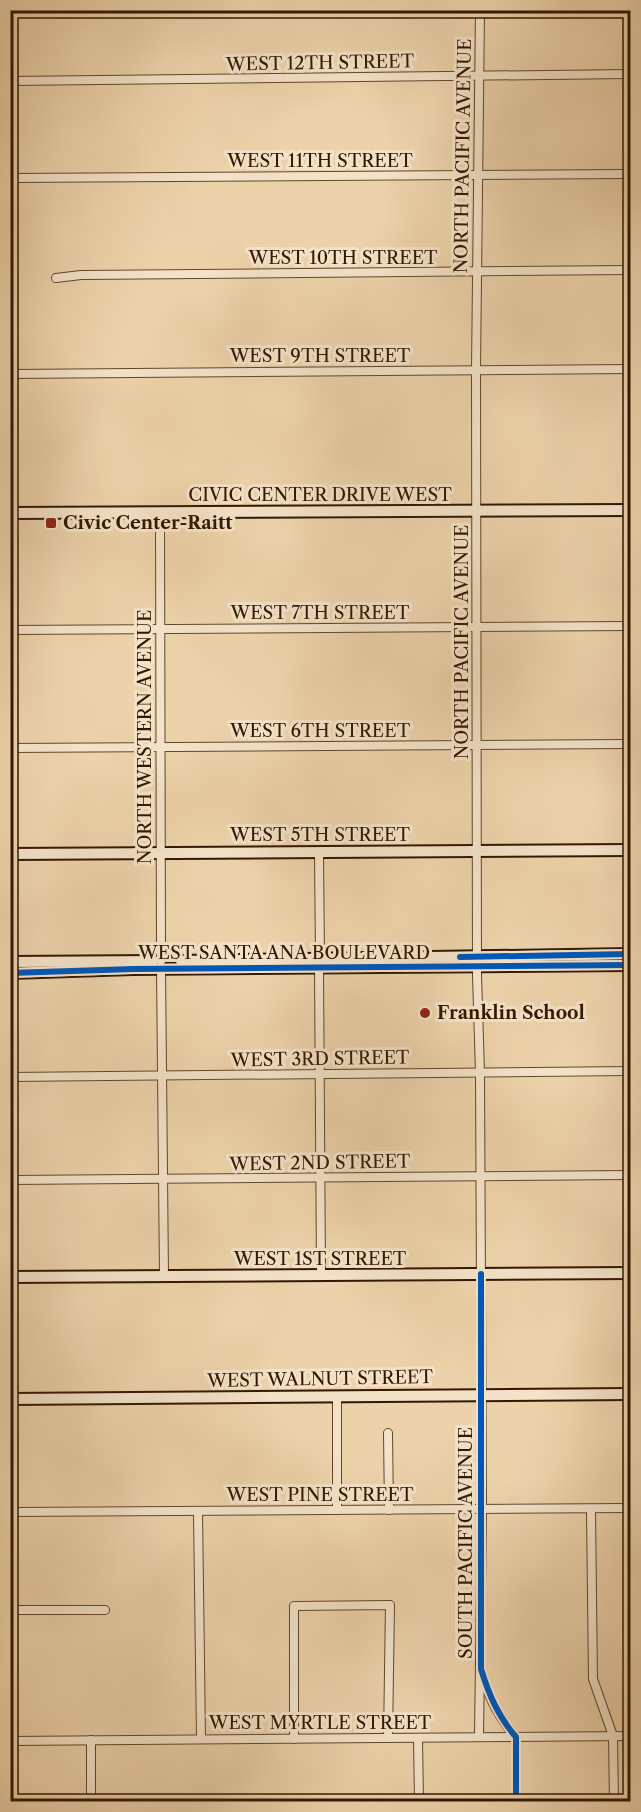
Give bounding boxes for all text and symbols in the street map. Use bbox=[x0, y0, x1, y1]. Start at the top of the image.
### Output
street label: NORTH PACIFIC AVENUE bbox=[450, 38, 476, 274]
street label: WEST 12TH STREET bbox=[225, 50, 415, 76]
street label: WEST 11TH STREET bbox=[226, 150, 413, 172]
street label: WEST 10TH STREET bbox=[247, 247, 438, 269]
street label: WEST 9TH STREET bbox=[229, 345, 411, 367]
street label: CIVIC CENTER DRIVE WEST bbox=[188, 484, 452, 506]
place label: Civic Center-Raitt bbox=[63, 512, 233, 534]
marker: Civic Center-Raitt bbox=[44, 516, 58, 530]
street label: NORTH PACIFIC AVENUE bbox=[451, 525, 473, 760]
street label: WEST 7TH STREET bbox=[230, 602, 410, 624]
street label: NORTH WESTERN AVENUE bbox=[134, 610, 156, 864]
street label: WEST 6TH STREET bbox=[229, 720, 411, 742]
street label: WEST 5TH STREET bbox=[229, 824, 410, 846]
street label: WEST SANTA ANA BOULEVARD bbox=[137, 942, 430, 964]
place label: Franklin School bbox=[437, 1002, 585, 1024]
marker: Franklin School bbox=[418, 1006, 432, 1020]
street label: WEST 3RD STREET bbox=[229, 1046, 410, 1072]
street label: WEST 2ND STREET bbox=[228, 1150, 411, 1176]
street label: WEST 1ST STREET bbox=[233, 1248, 407, 1270]
street label: WEST WALNUT STREET bbox=[206, 1366, 434, 1392]
street label: SOUTH PACIFIC AVENUE bbox=[455, 1427, 477, 1659]
street label: WEST PINE STREET bbox=[225, 1484, 414, 1506]
street label: WEST MYRTLE STREET bbox=[208, 1712, 432, 1734]

